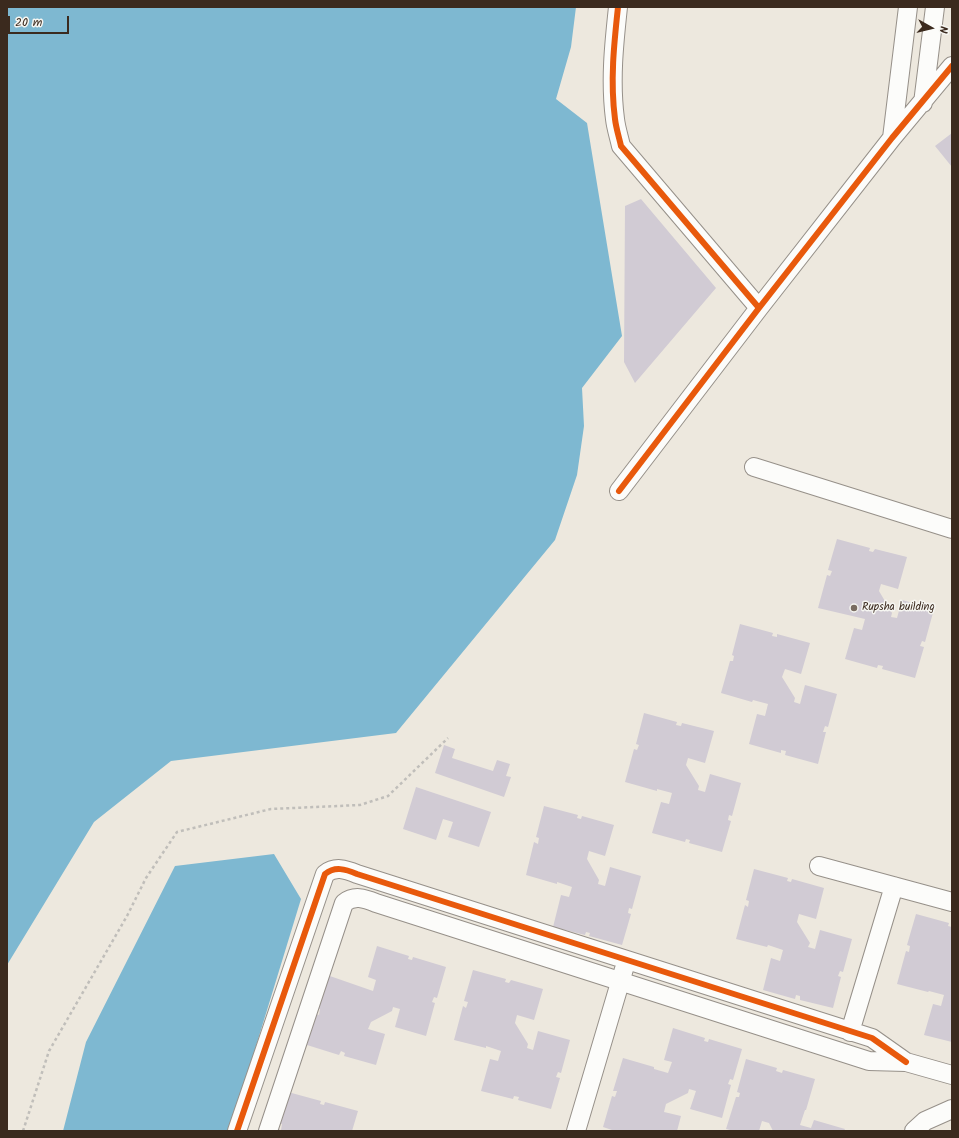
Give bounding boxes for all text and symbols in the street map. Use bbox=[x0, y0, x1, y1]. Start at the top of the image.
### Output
scale bar bbox=[10, 8, 71, 34]
north arrow bbox=[911, 8, 951, 48]
text: 20 m bbox=[15, 13, 42, 32]
text: N bbox=[933, 25, 952, 34]
place label: Rupsha building bbox=[862, 601, 935, 615]
marker: Rupsha building bbox=[849, 603, 859, 613]

